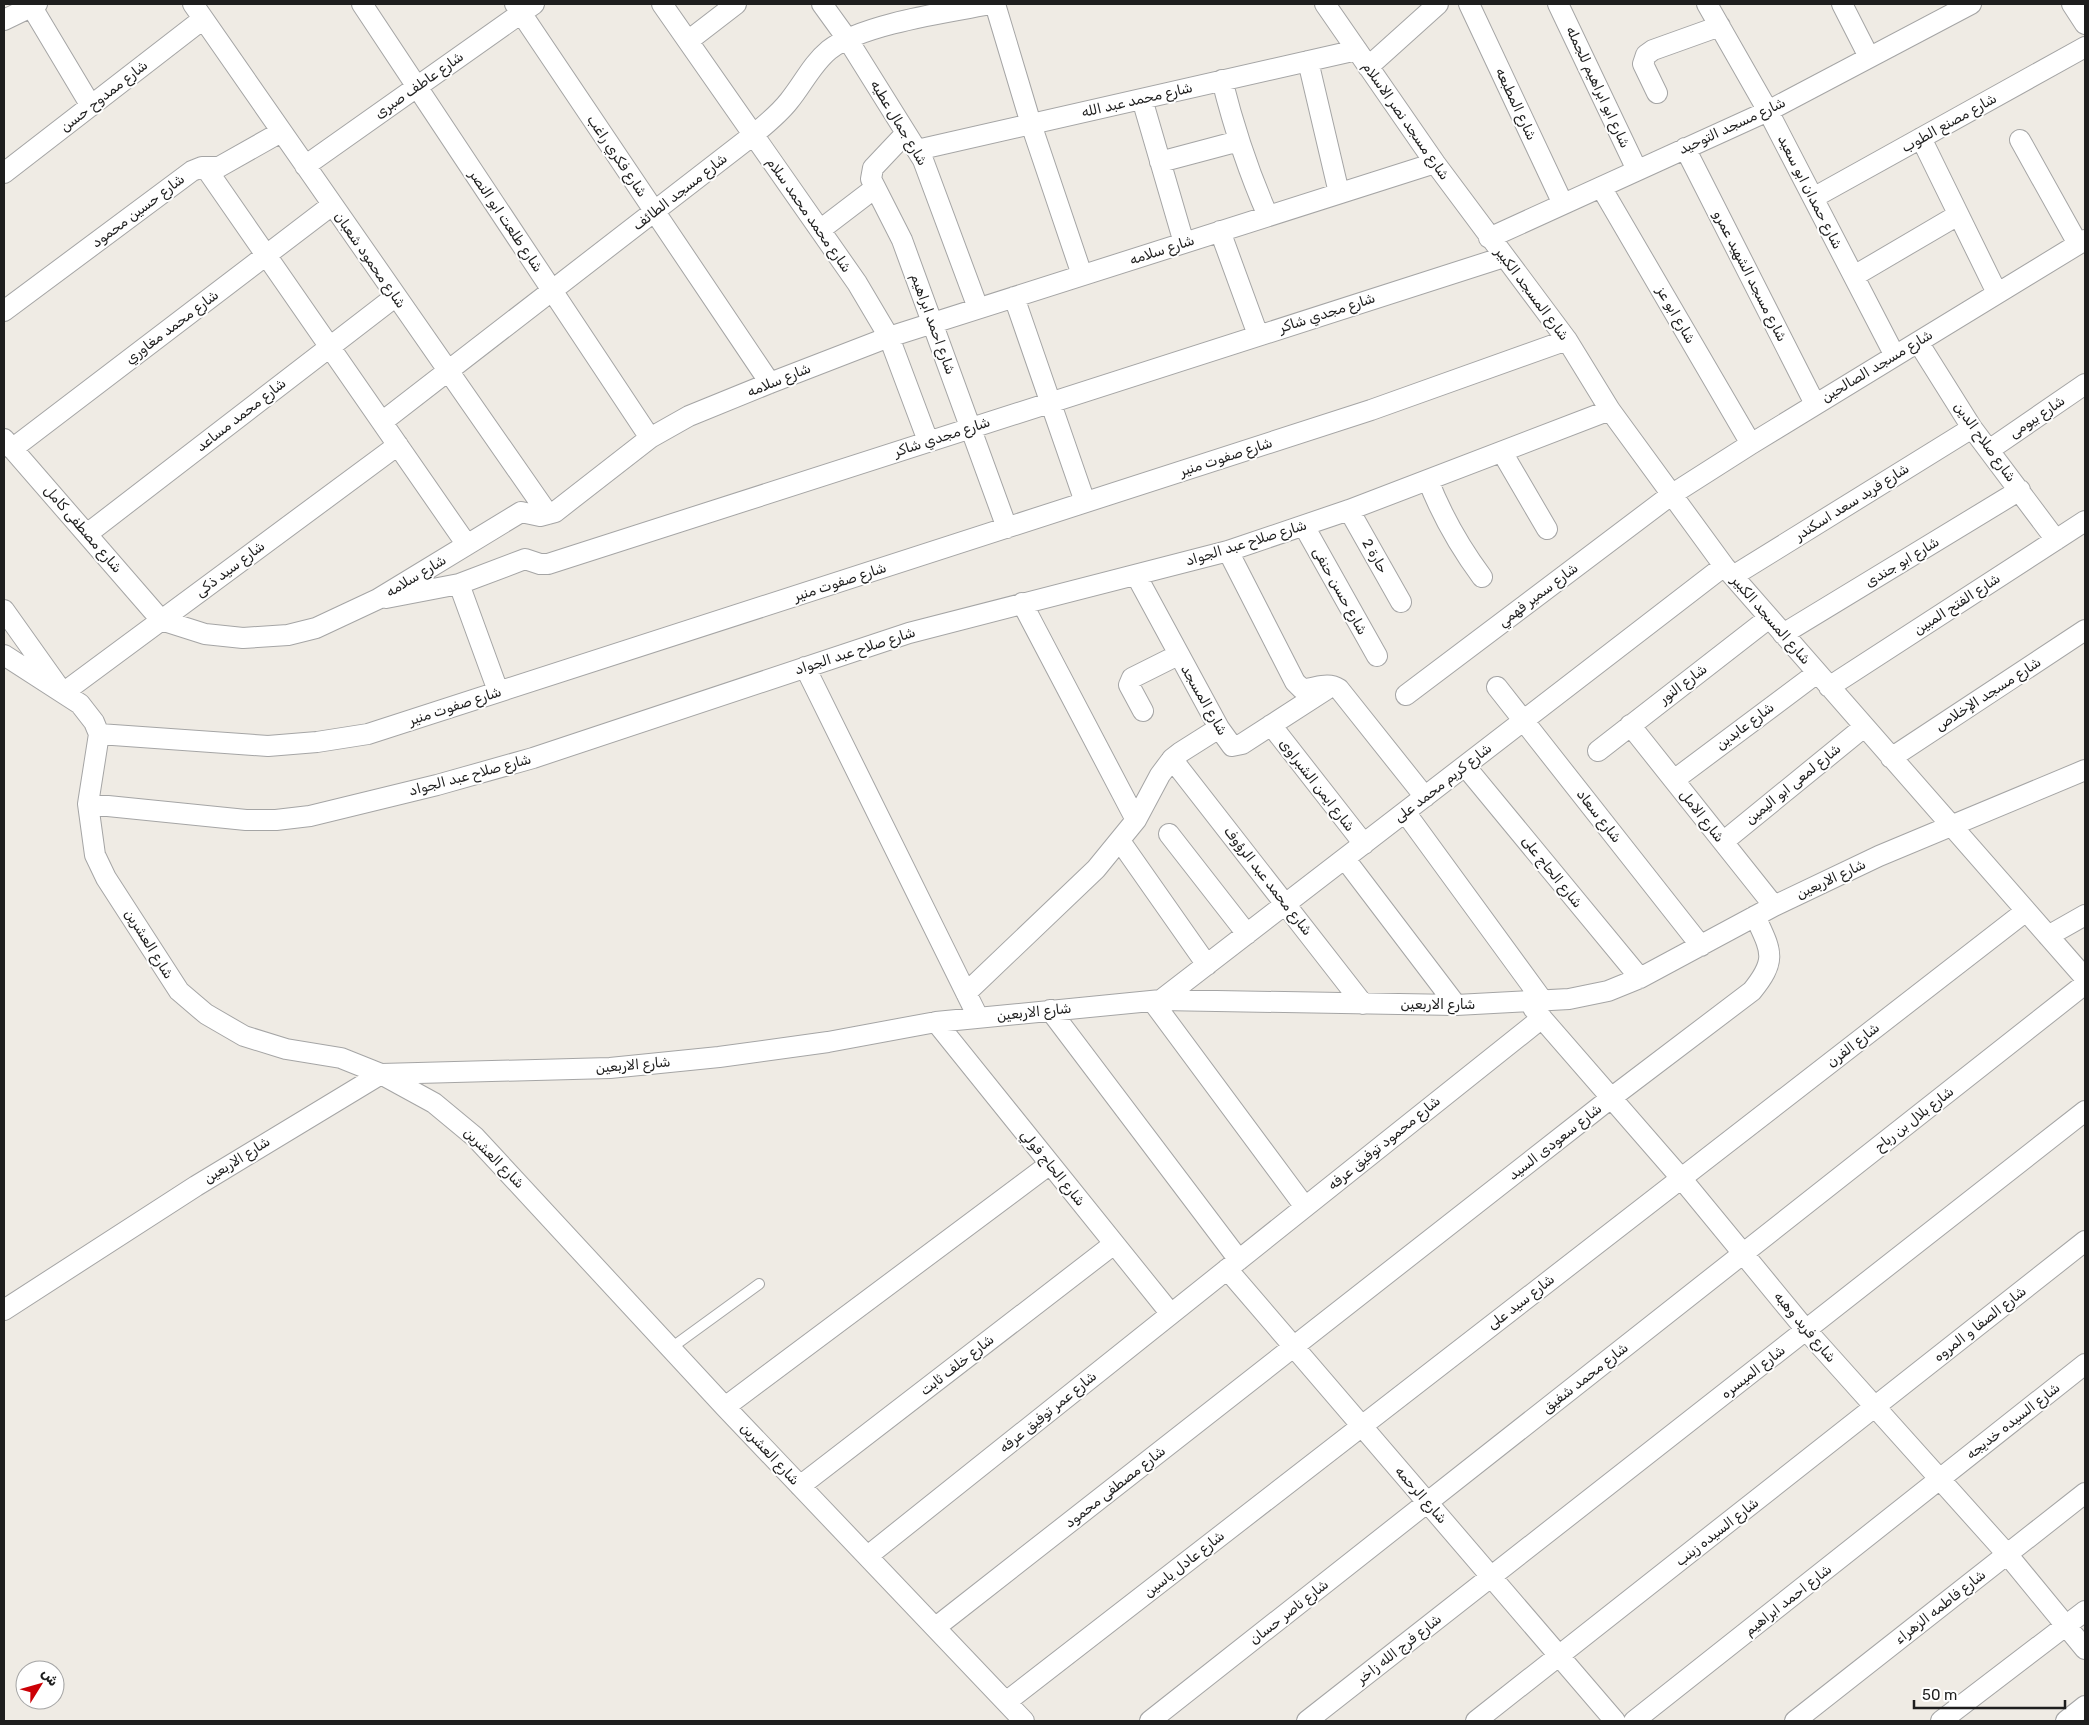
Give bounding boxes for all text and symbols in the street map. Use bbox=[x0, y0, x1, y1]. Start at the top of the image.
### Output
street label: شارع ابو ابراهيم للجمله bbox=[1561, 23, 1634, 151]
street label: شارع عاطف صبرى bbox=[371, 48, 468, 124]
street label: شارع ممدوح حسن bbox=[57, 56, 152, 137]
street label: شارع مسجد نصر الاسلام bbox=[1357, 59, 1453, 184]
street label: شارع المطبعه bbox=[1490, 65, 1540, 144]
street label: شارع جمال عطيه bbox=[865, 77, 931, 170]
street label: شارع محمد عبد الله bbox=[1080, 79, 1195, 123]
street label: شارع مصنع الطوب bbox=[1899, 90, 2000, 158]
street label: شارع مسجد التوحيد bbox=[1676, 94, 1789, 160]
street label: شارع فكري راغب bbox=[582, 112, 651, 201]
street label: شارع حمدان ابو سعيد bbox=[1772, 132, 1846, 253]
street label: شارع مسجد الطائف bbox=[629, 150, 732, 236]
street label: شارع محمد محمد سلام bbox=[761, 154, 855, 277]
street label: شارع طلعت ابو النصر bbox=[463, 166, 546, 276]
street label: شارع حسين محمود bbox=[88, 171, 189, 253]
street label: شارع مسجد الشهيد عمرو bbox=[1708, 208, 1790, 345]
street label: شارع محمود شعبان bbox=[329, 209, 410, 313]
street label: شارع سلامه bbox=[1127, 232, 1197, 270]
street label: شارع المسجد الكبير bbox=[1489, 243, 1573, 345]
street label: شارع احمد ابراهيم bbox=[905, 271, 959, 377]
street label: شارع ابو عز bbox=[1651, 283, 1699, 347]
street label: شارع محمد مغاوري bbox=[122, 286, 223, 369]
street label: شارع مجدي شاكر bbox=[1276, 289, 1378, 339]
street label: شارع مسجد الصالحين bbox=[1818, 326, 1937, 408]
street label: شارع سلامه bbox=[745, 360, 814, 402]
street label: شارع محمد مساعد bbox=[193, 375, 291, 457]
street label: شارع بيومى bbox=[2006, 392, 2069, 444]
street label: شارع صلاح الدين bbox=[1949, 399, 2020, 486]
street label: شارع مجدي شاكر bbox=[891, 413, 993, 463]
street label: شارع صفوت منير bbox=[1177, 434, 1275, 482]
street label: شارع فريد سعد اسكندر bbox=[1791, 460, 1913, 546]
street label: شارع مصطفى كامل bbox=[39, 482, 126, 578]
street label: شارع صلاح عبد الجواد bbox=[1183, 516, 1309, 571]
street label: شارع ابو جندى bbox=[1862, 533, 1943, 593]
street label: حارة 2 bbox=[1358, 536, 1392, 576]
street label: شارع سيد ذكى bbox=[192, 537, 269, 602]
street label: شارع حسن حنفى bbox=[1307, 544, 1371, 639]
street label: شارع سلامه bbox=[383, 551, 450, 602]
street label: شارع صفوت منير bbox=[791, 559, 889, 607]
street label: شارع سمير فهمي bbox=[1495, 559, 1583, 632]
street label: شارع الفتح المبين bbox=[1910, 570, 2005, 640]
street label: شارع المسجد الكبير bbox=[1726, 571, 1814, 669]
street label: شارع صلاح عبد الجواد bbox=[793, 623, 918, 680]
street label: شارع مسجد الإخلاص bbox=[1932, 653, 2045, 736]
street label: شارع النور bbox=[1655, 660, 1712, 710]
street label: شارع المسجد bbox=[1175, 662, 1231, 739]
street label: شارع صفوت منير bbox=[406, 683, 504, 731]
street label: شارع عابدين bbox=[1712, 699, 1779, 755]
street label: شارع ايمن الشبراوى bbox=[1274, 735, 1358, 836]
street label: شارع كريم محمد على bbox=[1391, 740, 1496, 828]
street label: شارع لمعى ابو اليمين bbox=[1742, 740, 1846, 829]
street label: شارع صلاح عبد الجواد bbox=[407, 751, 534, 801]
street label: شارع سعاد bbox=[1571, 786, 1625, 847]
street label: شارع الامل bbox=[1675, 786, 1728, 847]
street label: شارع محمد عبد الرؤوف bbox=[1219, 823, 1316, 940]
street label: شارع الحاج على bbox=[1516, 833, 1586, 913]
street label: شارع الاربعين bbox=[1793, 855, 1869, 904]
street label: شارع العشرين bbox=[119, 906, 177, 983]
street label: شارع الاربعين bbox=[1401, 996, 1475, 1015]
street label: شارع الاربعين bbox=[996, 1000, 1072, 1026]
street label: شارع الفرن bbox=[1823, 1019, 1884, 1072]
street label: شارع الاربعين bbox=[595, 1053, 671, 1079]
street label: شارع بلال بن رباح bbox=[1871, 1083, 1958, 1157]
street label: شارع محمود توفيق عرفه bbox=[1324, 1092, 1445, 1195]
street label: شارع سعودى السيد bbox=[1505, 1100, 1606, 1185]
street label: شارع العشرين bbox=[459, 1124, 528, 1193]
street label: شارع الحاج فولي bbox=[1015, 1126, 1089, 1211]
street label: شارع الاربعين bbox=[201, 1133, 274, 1189]
street label: شارع سيد على bbox=[1484, 1271, 1559, 1335]
street label: شارع الصفا و المروه bbox=[1930, 1283, 2031, 1367]
street label: شارع فريد وهبه bbox=[1769, 1288, 1840, 1367]
street label: شارع خلف ثابت bbox=[917, 1331, 999, 1401]
street label: شارع محمد شفيق bbox=[1539, 1339, 1633, 1419]
street label: شارع الميسره bbox=[1717, 1342, 1790, 1404]
street label: شارع عمر توفيق عرفه bbox=[996, 1368, 1101, 1458]
street label: شارع السيده خديجه bbox=[1963, 1379, 2065, 1465]
street label: شارع العشرين bbox=[735, 1419, 803, 1490]
street label: شارع مصطفى محمود bbox=[1061, 1442, 1170, 1533]
street label: شارع الرحمه bbox=[1390, 1463, 1451, 1529]
street label: شارع السيده زينب bbox=[1672, 1494, 1763, 1571]
street label: شارع عادل ياسين bbox=[1140, 1527, 1229, 1602]
street label: شارع احمد ابراهيم bbox=[1741, 1561, 1836, 1641]
street label: شارع فاطمه الزهراء bbox=[1891, 1566, 1990, 1649]
street label: شارع ناصر حسان bbox=[1246, 1576, 1333, 1650]
street label: شارع فرج الله زاخر bbox=[1352, 1610, 1446, 1690]
north arrow bbox=[15, 1660, 65, 1710]
text: ش bbox=[38, 1665, 62, 1690]
scale bar bbox=[1914, 1678, 2065, 1710]
text: 50 m bbox=[1922, 1686, 1957, 1704]

